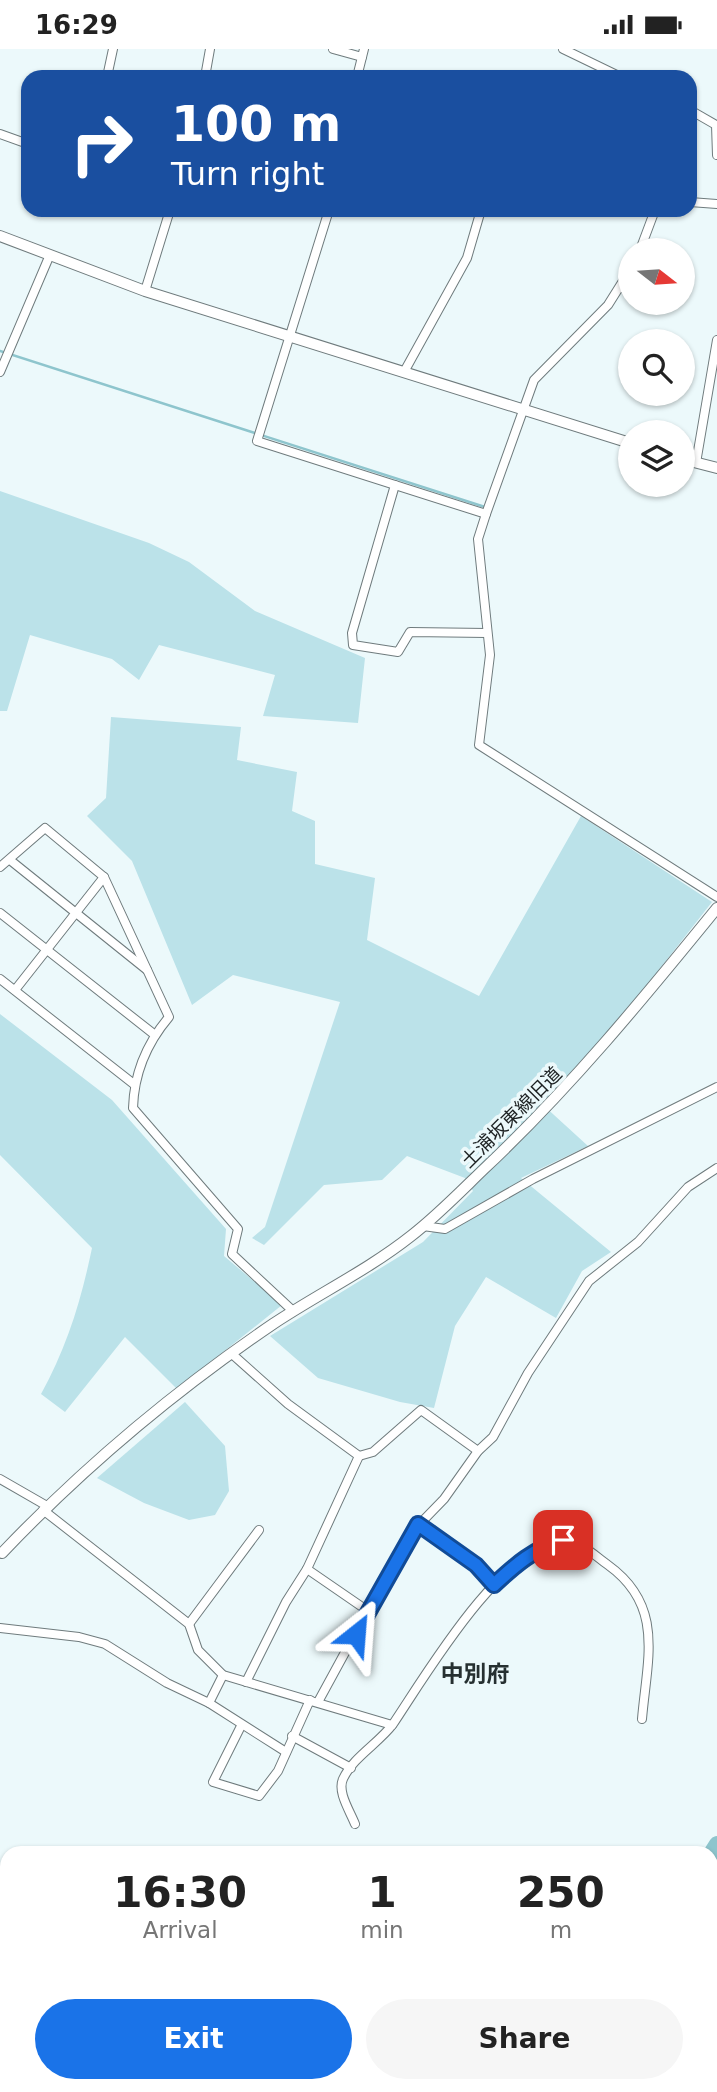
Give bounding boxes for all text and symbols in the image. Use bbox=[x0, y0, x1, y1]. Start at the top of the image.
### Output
text: 16:29 bbox=[35, 10, 118, 40]
text: 100 m bbox=[171, 96, 341, 153]
icon: right bbox=[56, 98, 147, 189]
text: Turn right bbox=[171, 155, 324, 193]
north arrow bbox=[618, 238, 695, 315]
map controls bbox=[618, 238, 695, 497]
button: search bbox=[618, 329, 695, 406]
button: layers bbox=[618, 420, 695, 497]
street label: 土浦坂東線旧道 bbox=[456, 1062, 566, 1172]
pin bbox=[533, 1510, 593, 1570]
icon: arrive bbox=[544, 1521, 582, 1559]
position arrow bbox=[319, 1597, 393, 1671]
district label: 中別府 bbox=[441, 1661, 510, 1687]
text: 16:30 bbox=[113, 1868, 247, 1917]
text: 1 bbox=[367, 1868, 397, 1917]
text: 250 bbox=[517, 1868, 605, 1917]
text: Arrival bbox=[143, 1917, 218, 1943]
text: min bbox=[360, 1917, 404, 1943]
text: m bbox=[550, 1917, 572, 1943]
button: Exit bbox=[35, 1999, 352, 2079]
button: Share bbox=[366, 1999, 683, 2079]

